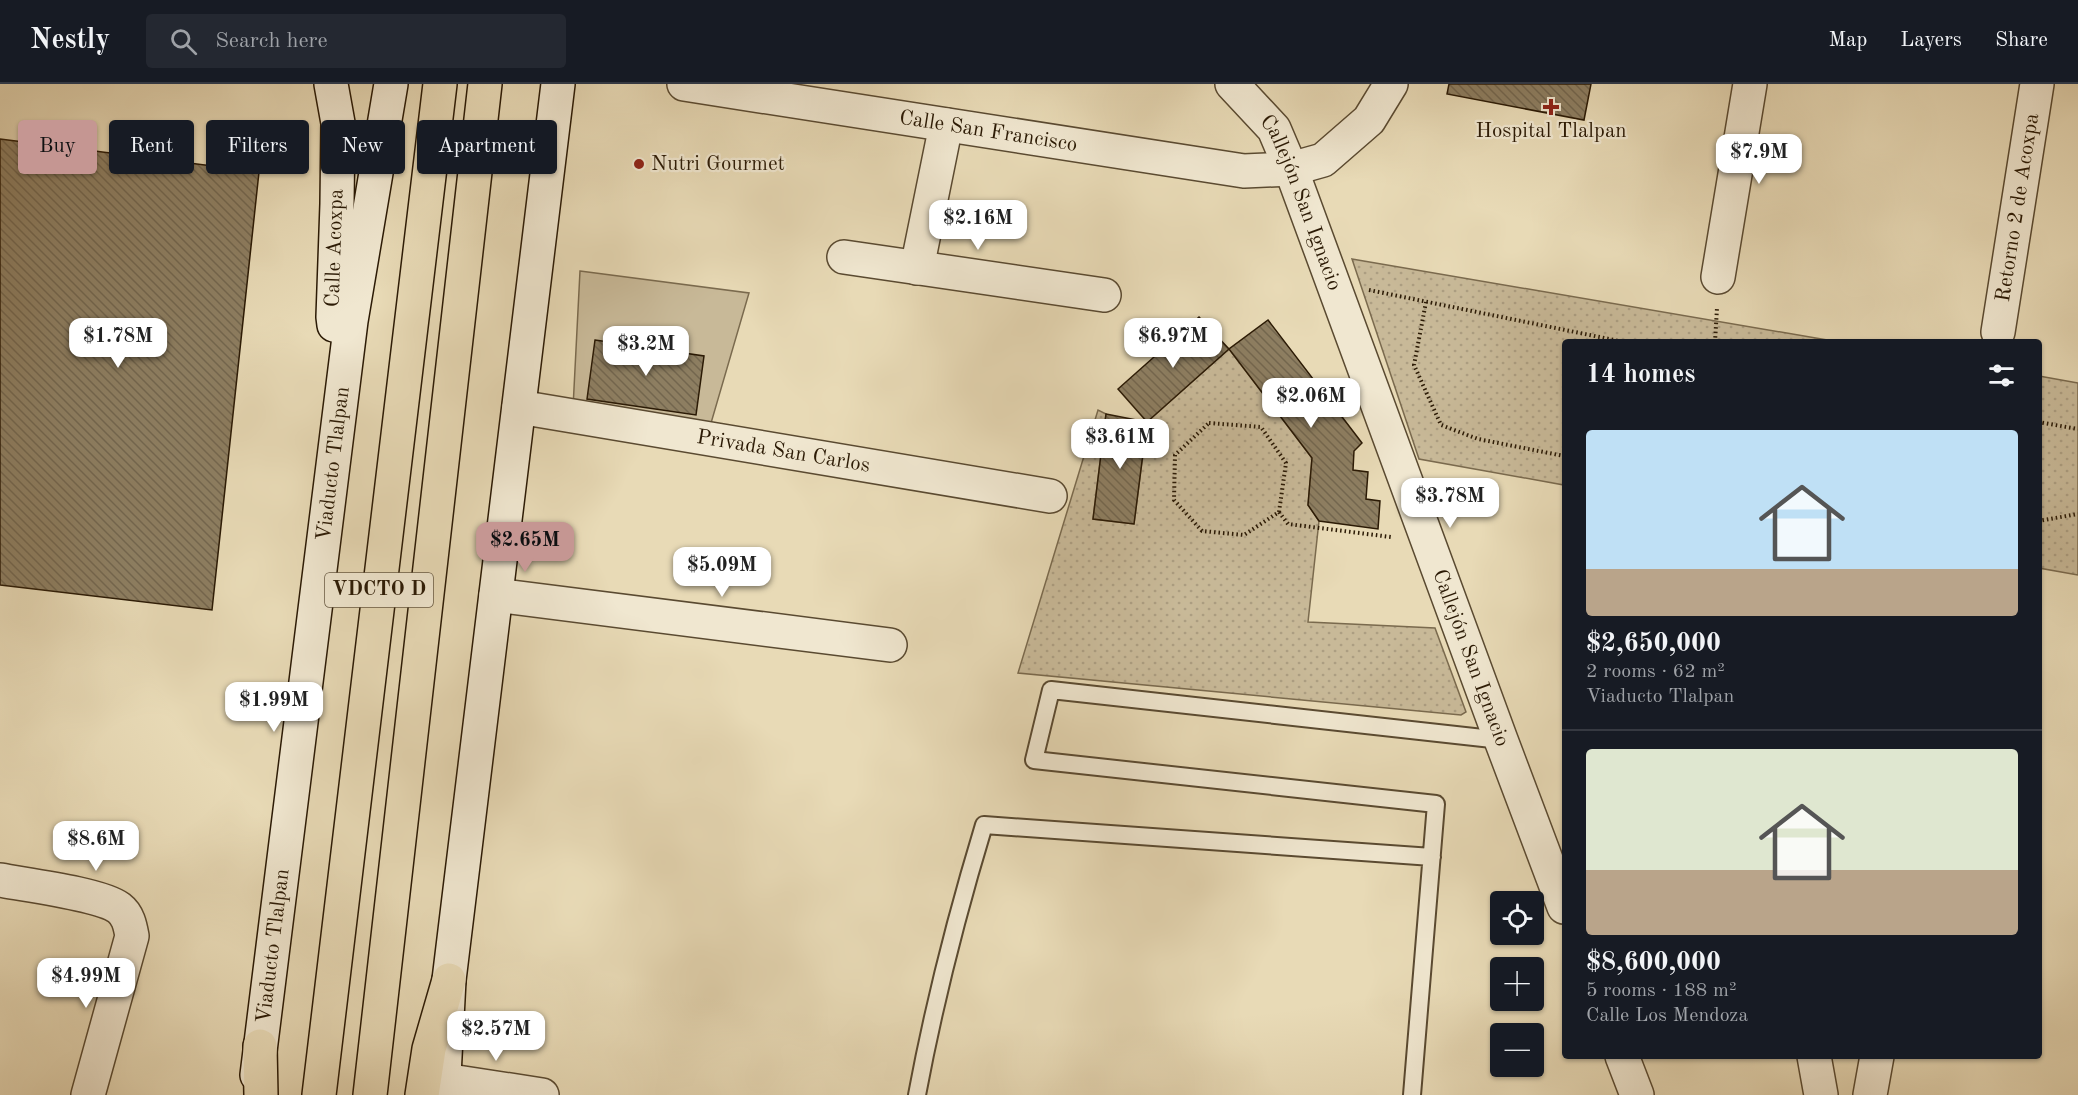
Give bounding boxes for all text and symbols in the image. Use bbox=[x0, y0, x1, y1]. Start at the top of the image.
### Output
search box bbox=[146, 14, 566, 68]
icon: search bbox=[167, 25, 200, 58]
text: Nestly bbox=[30, 27, 110, 55]
text: Search here bbox=[215, 30, 328, 52]
text: Map bbox=[1828, 30, 1867, 51]
text: Layers bbox=[1900, 30, 1962, 51]
text: Share bbox=[1995, 30, 2048, 51]
marker: Hospital Tlalpan bbox=[1542, 98, 1560, 116]
street label: Calle San Francisco bbox=[898, 107, 1079, 155]
street label: Callejón San Ignacio bbox=[1256, 111, 1345, 293]
street label: Retorno 2 de Acoxpa bbox=[1992, 112, 2043, 303]
chip: Buy bbox=[18, 120, 97, 174]
chip: Rent bbox=[109, 120, 194, 174]
chip: Filters bbox=[206, 120, 309, 174]
chip: New bbox=[321, 120, 405, 174]
chip: Apartment bbox=[417, 120, 557, 174]
place label: Hospital Tlalpan bbox=[1475, 121, 1627, 142]
pin: $7.9M bbox=[1717, 134, 1801, 185]
text: $7.9M bbox=[1730, 143, 1788, 163]
place label: Nutri Gourmet bbox=[651, 154, 785, 175]
marker: Nutri Gourmet bbox=[632, 157, 646, 171]
street label: Calle Acoxpa bbox=[322, 188, 348, 308]
pin: $2.16M bbox=[929, 200, 1027, 251]
text: $2.16M bbox=[943, 209, 1013, 229]
pin: $1.78M bbox=[69, 318, 167, 369]
pin: $6.97M bbox=[1124, 318, 1222, 369]
pin: $3.2M bbox=[604, 326, 688, 377]
text: $1.78M bbox=[83, 327, 153, 347]
text: $6.97M bbox=[1138, 327, 1208, 347]
text: $3.2M bbox=[617, 335, 675, 355]
icon: filters bbox=[1985, 359, 2018, 392]
text: 14 homes bbox=[1586, 362, 1695, 388]
pin: $2.06M bbox=[1262, 378, 1360, 429]
street label: Viaducto Tlalpan bbox=[313, 385, 353, 542]
text: $2.06M bbox=[1276, 387, 1346, 407]
pin: $3.61M bbox=[1071, 419, 1169, 470]
street label: Privada San Carlos bbox=[695, 426, 872, 476]
text: $3.61M bbox=[1085, 428, 1155, 448]
icon: home bbox=[1748, 469, 1856, 577]
pin: $3.78M bbox=[1401, 478, 1499, 529]
text: $3.78M bbox=[1415, 487, 1485, 507]
pin: $2.65M bbox=[476, 522, 574, 573]
text: $2.65M bbox=[490, 531, 560, 551]
pin: $5.09M bbox=[673, 547, 771, 598]
text: $5.09M bbox=[687, 556, 757, 576]
street label: Callejón San Ignacio bbox=[1429, 567, 1513, 749]
road number: VDCTO D bbox=[325, 573, 433, 607]
text: $2,650,000 bbox=[1586, 631, 1721, 657]
text: 2 rooms · 62 m² bbox=[1586, 662, 1725, 682]
pin: $1.99M bbox=[225, 682, 323, 733]
text: Viaducto Tlalpan bbox=[1586, 687, 1734, 707]
text: $1.99M bbox=[239, 691, 309, 711]
icon: home bbox=[1748, 788, 1856, 896]
pin: $8.6M bbox=[54, 821, 138, 872]
text: $8.6M bbox=[67, 830, 125, 850]
street label: Viaducto Tlalpan bbox=[253, 867, 293, 1025]
map controls bbox=[1490, 891, 1544, 1077]
button: locate bbox=[1490, 891, 1544, 945]
text: $8,600,000 bbox=[1586, 950, 1721, 976]
button: + bbox=[1490, 957, 1544, 1011]
pin: $4.99M bbox=[37, 958, 135, 1009]
text: $4.99M bbox=[51, 967, 121, 987]
text: 5 rooms · 188 m² bbox=[1586, 981, 1736, 1001]
text: Calle Los Mendoza bbox=[1586, 1006, 1748, 1026]
pin: $2.57M bbox=[447, 1011, 545, 1062]
text: $2.57M bbox=[461, 1020, 531, 1040]
button: − bbox=[1490, 1023, 1544, 1077]

